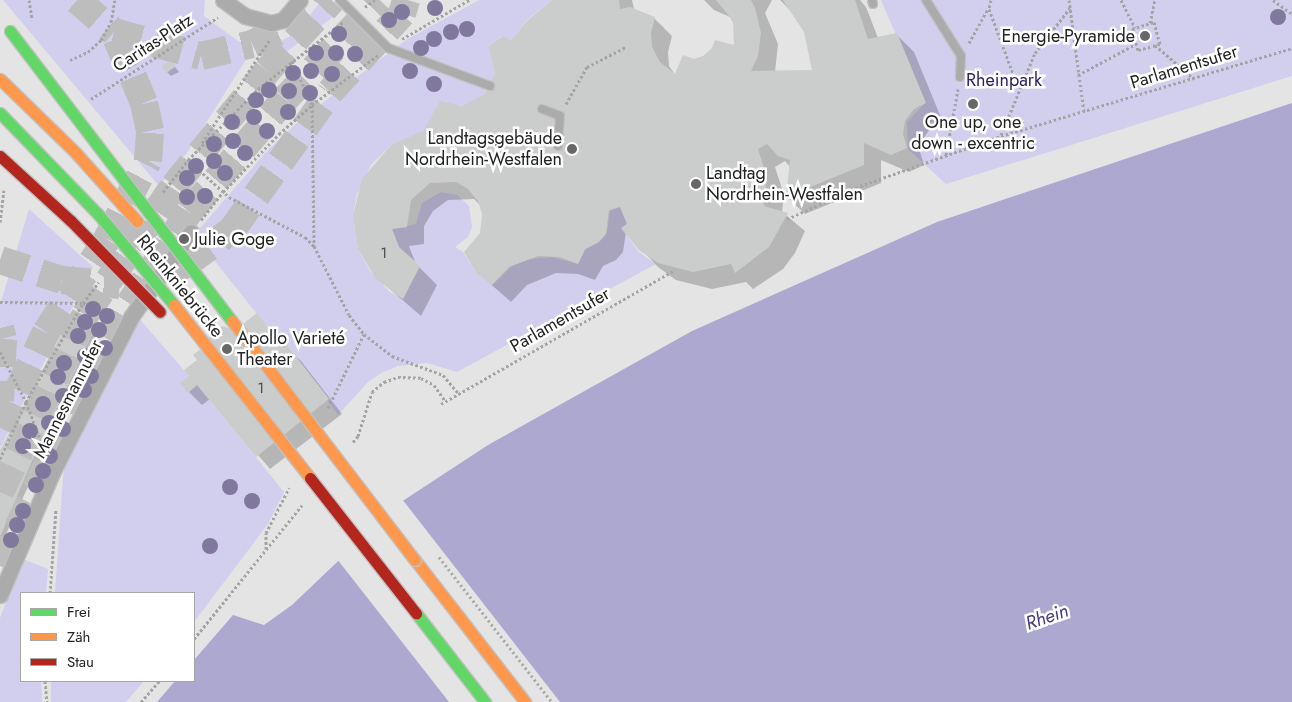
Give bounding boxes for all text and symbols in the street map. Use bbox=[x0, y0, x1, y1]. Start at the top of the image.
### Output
street label: Caritas-Platz bbox=[109, 9, 197, 77]
place label: Energie-Pyramide bbox=[1002, 25, 1135, 47]
marker: Energie-Pyramide bbox=[1139, 30, 1151, 42]
street label: Parlamentsufer bbox=[1128, 40, 1240, 94]
park label: Rheinpark bbox=[966, 69, 1042, 91]
marker: One up, one down - excentric bbox=[967, 98, 979, 110]
place label: One up, one down - excentric bbox=[911, 112, 1035, 154]
place label: Landtagsgebäude Nordrhein-Westfalen bbox=[405, 128, 562, 170]
marker: Landtagsgebäude Nordrhein-Westfalen bbox=[566, 143, 578, 155]
place label: Landtag Nordrhein-Westfalen bbox=[706, 163, 863, 205]
marker: Landtag Nordrhein-Westfalen bbox=[690, 178, 702, 190]
place label: Julie Goge bbox=[194, 228, 275, 250]
street label: Rheinkniebrücke bbox=[132, 230, 228, 342]
marker: Julie Goge bbox=[178, 233, 190, 245]
house number: 1 bbox=[381, 245, 387, 263]
street label: Parlamentsufer bbox=[506, 283, 614, 357]
place label: Apollo Varieté Theater bbox=[237, 328, 345, 370]
street label: Mannesmannufer bbox=[29, 336, 107, 462]
marker: Apollo Varieté Theater bbox=[221, 343, 233, 355]
house number: 1 bbox=[258, 380, 264, 398]
legend bbox=[20, 592, 195, 682]
water label: Rhein bbox=[1023, 599, 1071, 635]
text: Frei bbox=[67, 601, 91, 623]
text: Zäh bbox=[67, 626, 90, 648]
text: Stau bbox=[67, 651, 94, 673]

